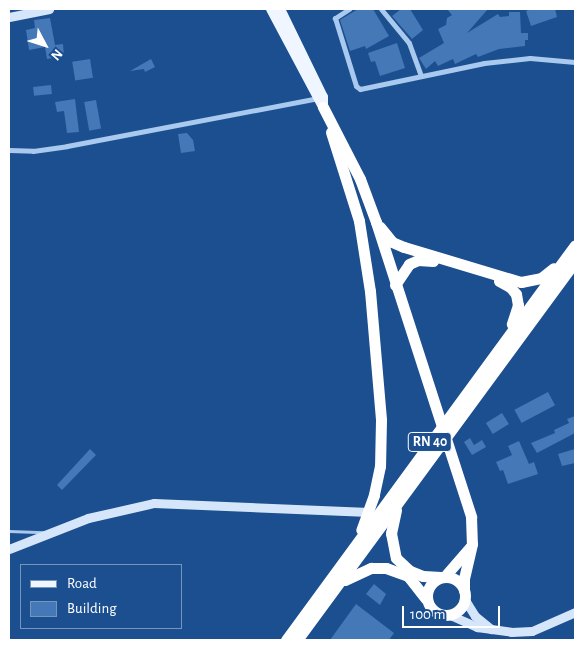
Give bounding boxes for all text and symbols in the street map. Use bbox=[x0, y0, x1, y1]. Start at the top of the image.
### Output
north arrow bbox=[20, 20, 70, 70]
text: N bbox=[48, 46, 65, 63]
road number: RN 40 bbox=[408, 431, 452, 454]
legend bbox=[20, 564, 182, 629]
text: Road bbox=[67, 576, 97, 591]
scale bar bbox=[404, 596, 502, 628]
text: Building bbox=[67, 601, 117, 616]
text: 100 m bbox=[410, 607, 445, 622]

